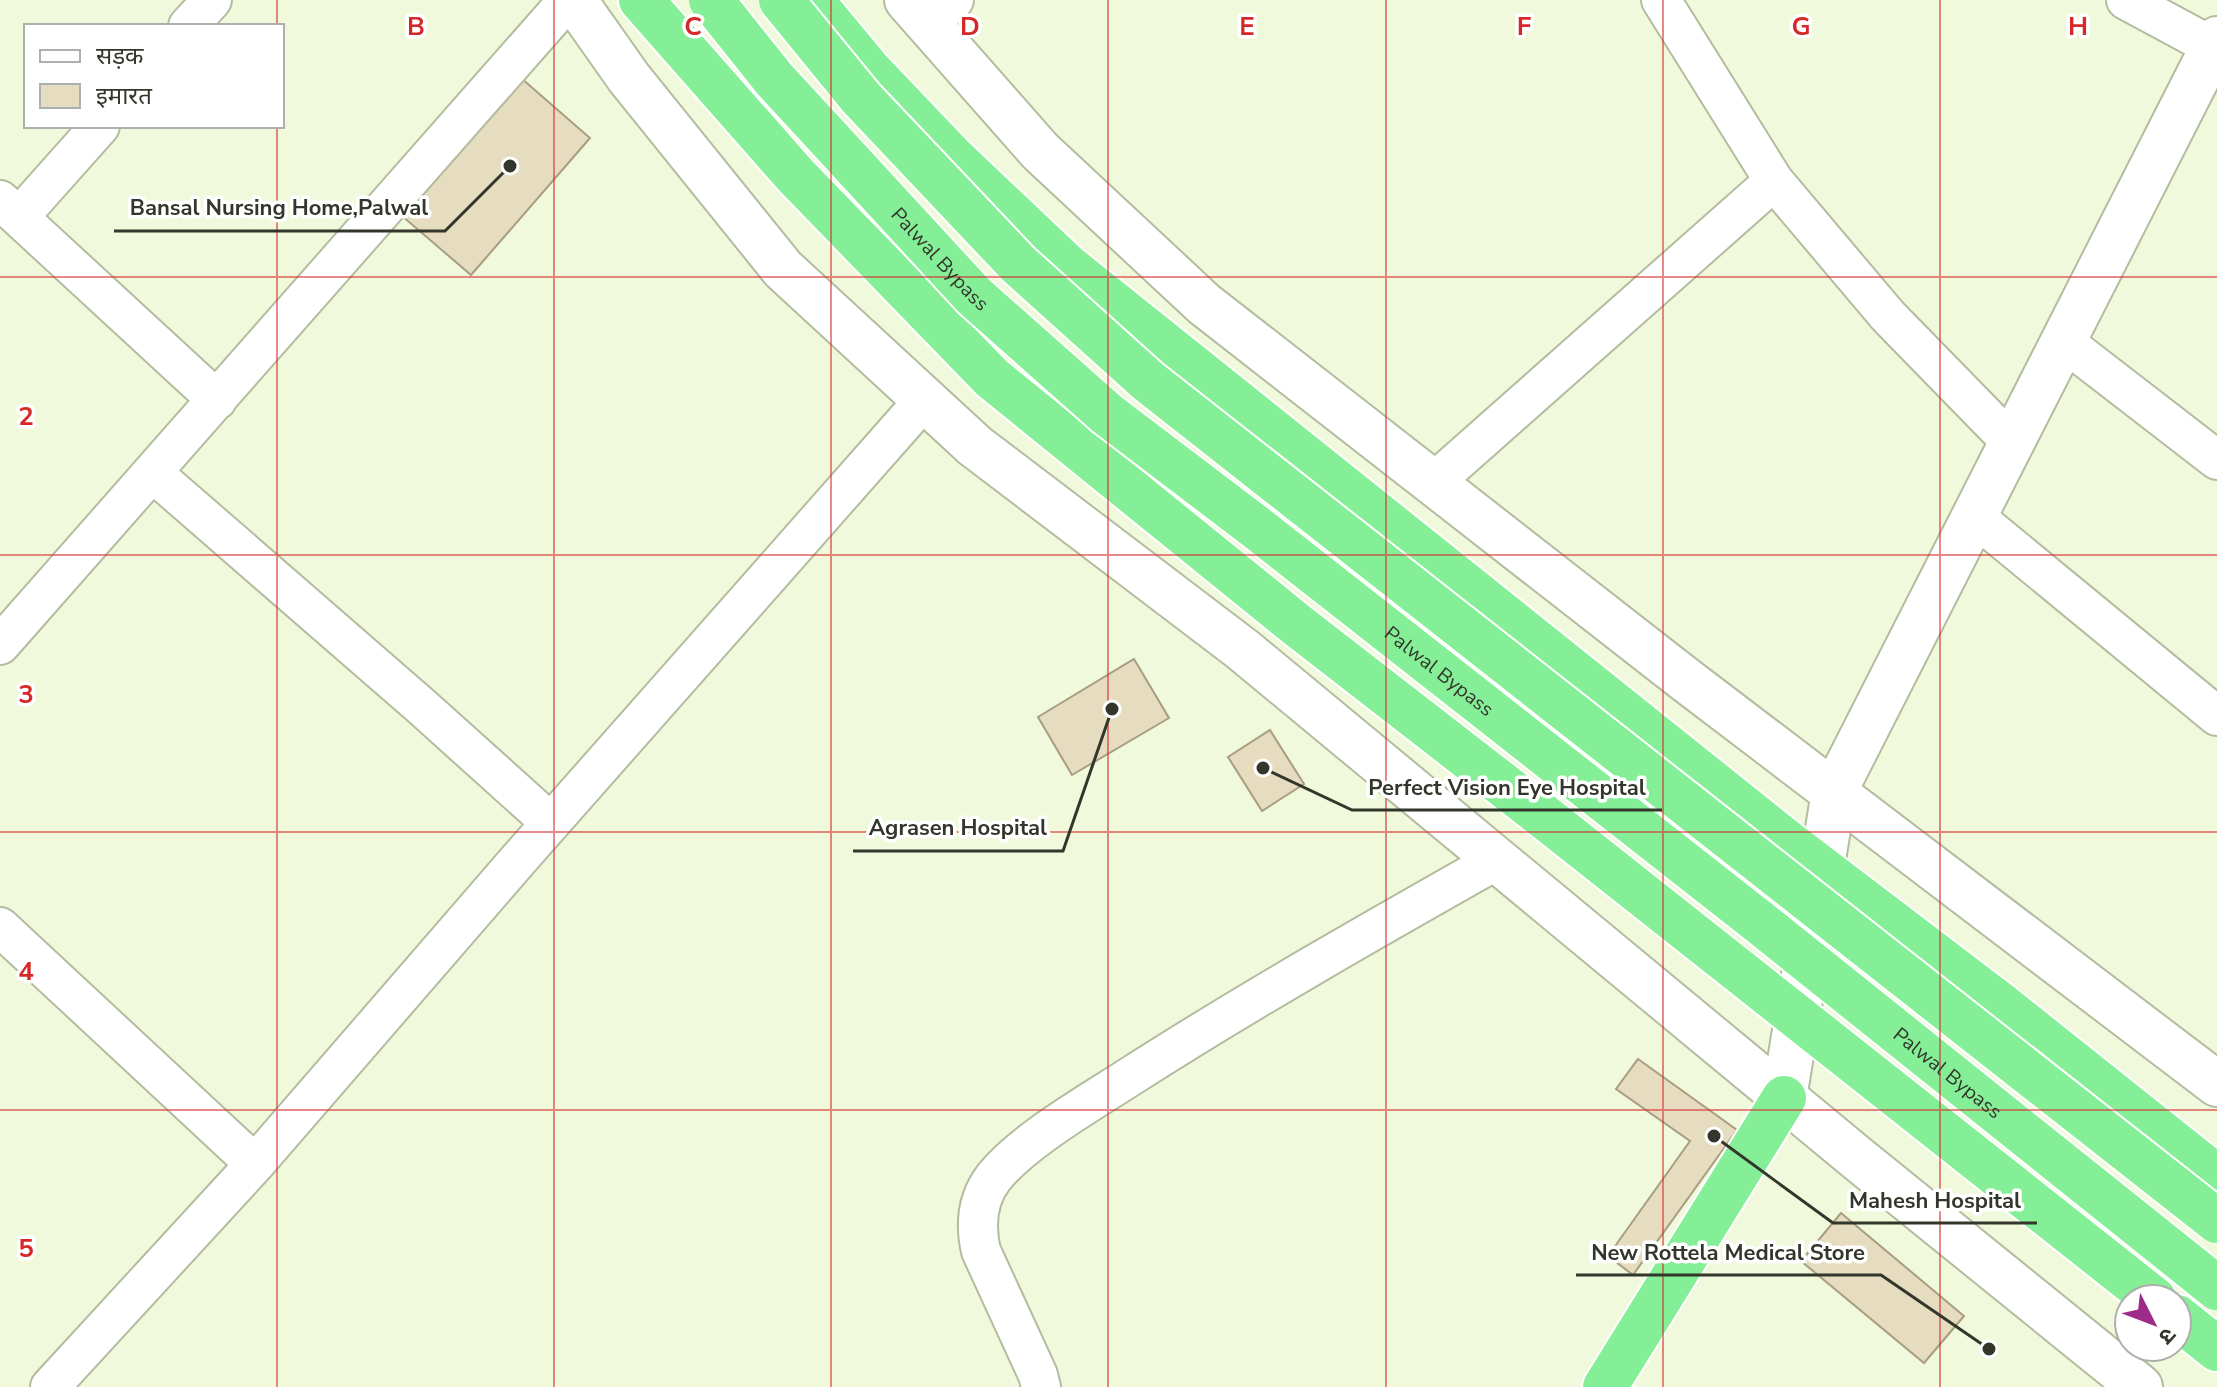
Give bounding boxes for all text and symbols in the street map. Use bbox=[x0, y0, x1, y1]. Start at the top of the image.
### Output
text: B bbox=[407, 9, 425, 44]
text: C bbox=[684, 9, 702, 44]
text: D bbox=[960, 9, 980, 44]
text: E bbox=[1239, 9, 1255, 44]
text: F bbox=[1517, 9, 1531, 44]
text: G bbox=[1791, 9, 1811, 44]
text: H bbox=[2068, 9, 2088, 44]
legend bbox=[24, 24, 284, 128]
text: सड़क bbox=[96, 40, 144, 72]
text: इमारत bbox=[96, 80, 153, 112]
callout: Bansal Nursing Home,Palwal bbox=[114, 185, 445, 231]
text: Bansal Nursing Home,Palwal bbox=[130, 193, 428, 223]
street label: Palwal Bypass bbox=[885, 201, 995, 317]
text: 2 bbox=[18, 399, 34, 434]
street label: Palwal Bypass bbox=[1379, 620, 1500, 722]
text: 3 bbox=[18, 677, 34, 712]
callout: Perfect Vision Eye Hospital bbox=[1352, 764, 1662, 810]
text: Perfect Vision Eye Hospital bbox=[1368, 773, 1646, 803]
callout: Agrasen Hospital bbox=[853, 805, 1063, 851]
text: Agrasen Hospital bbox=[869, 813, 1047, 843]
text: 4 bbox=[18, 954, 34, 989]
street label: Palwal Bypass bbox=[1888, 1021, 2008, 1124]
callout: Mahesh Hospital bbox=[1833, 1177, 2037, 1223]
text: Mahesh Hospital bbox=[1849, 1186, 2021, 1216]
callout: New Rottela Medical Store bbox=[1576, 1229, 1881, 1275]
text: 5 bbox=[18, 1231, 34, 1266]
text: New Rottela Medical Store bbox=[1591, 1238, 1865, 1268]
north arrow bbox=[2113, 1283, 2193, 1363]
text: उ bbox=[2151, 1321, 2183, 1351]

